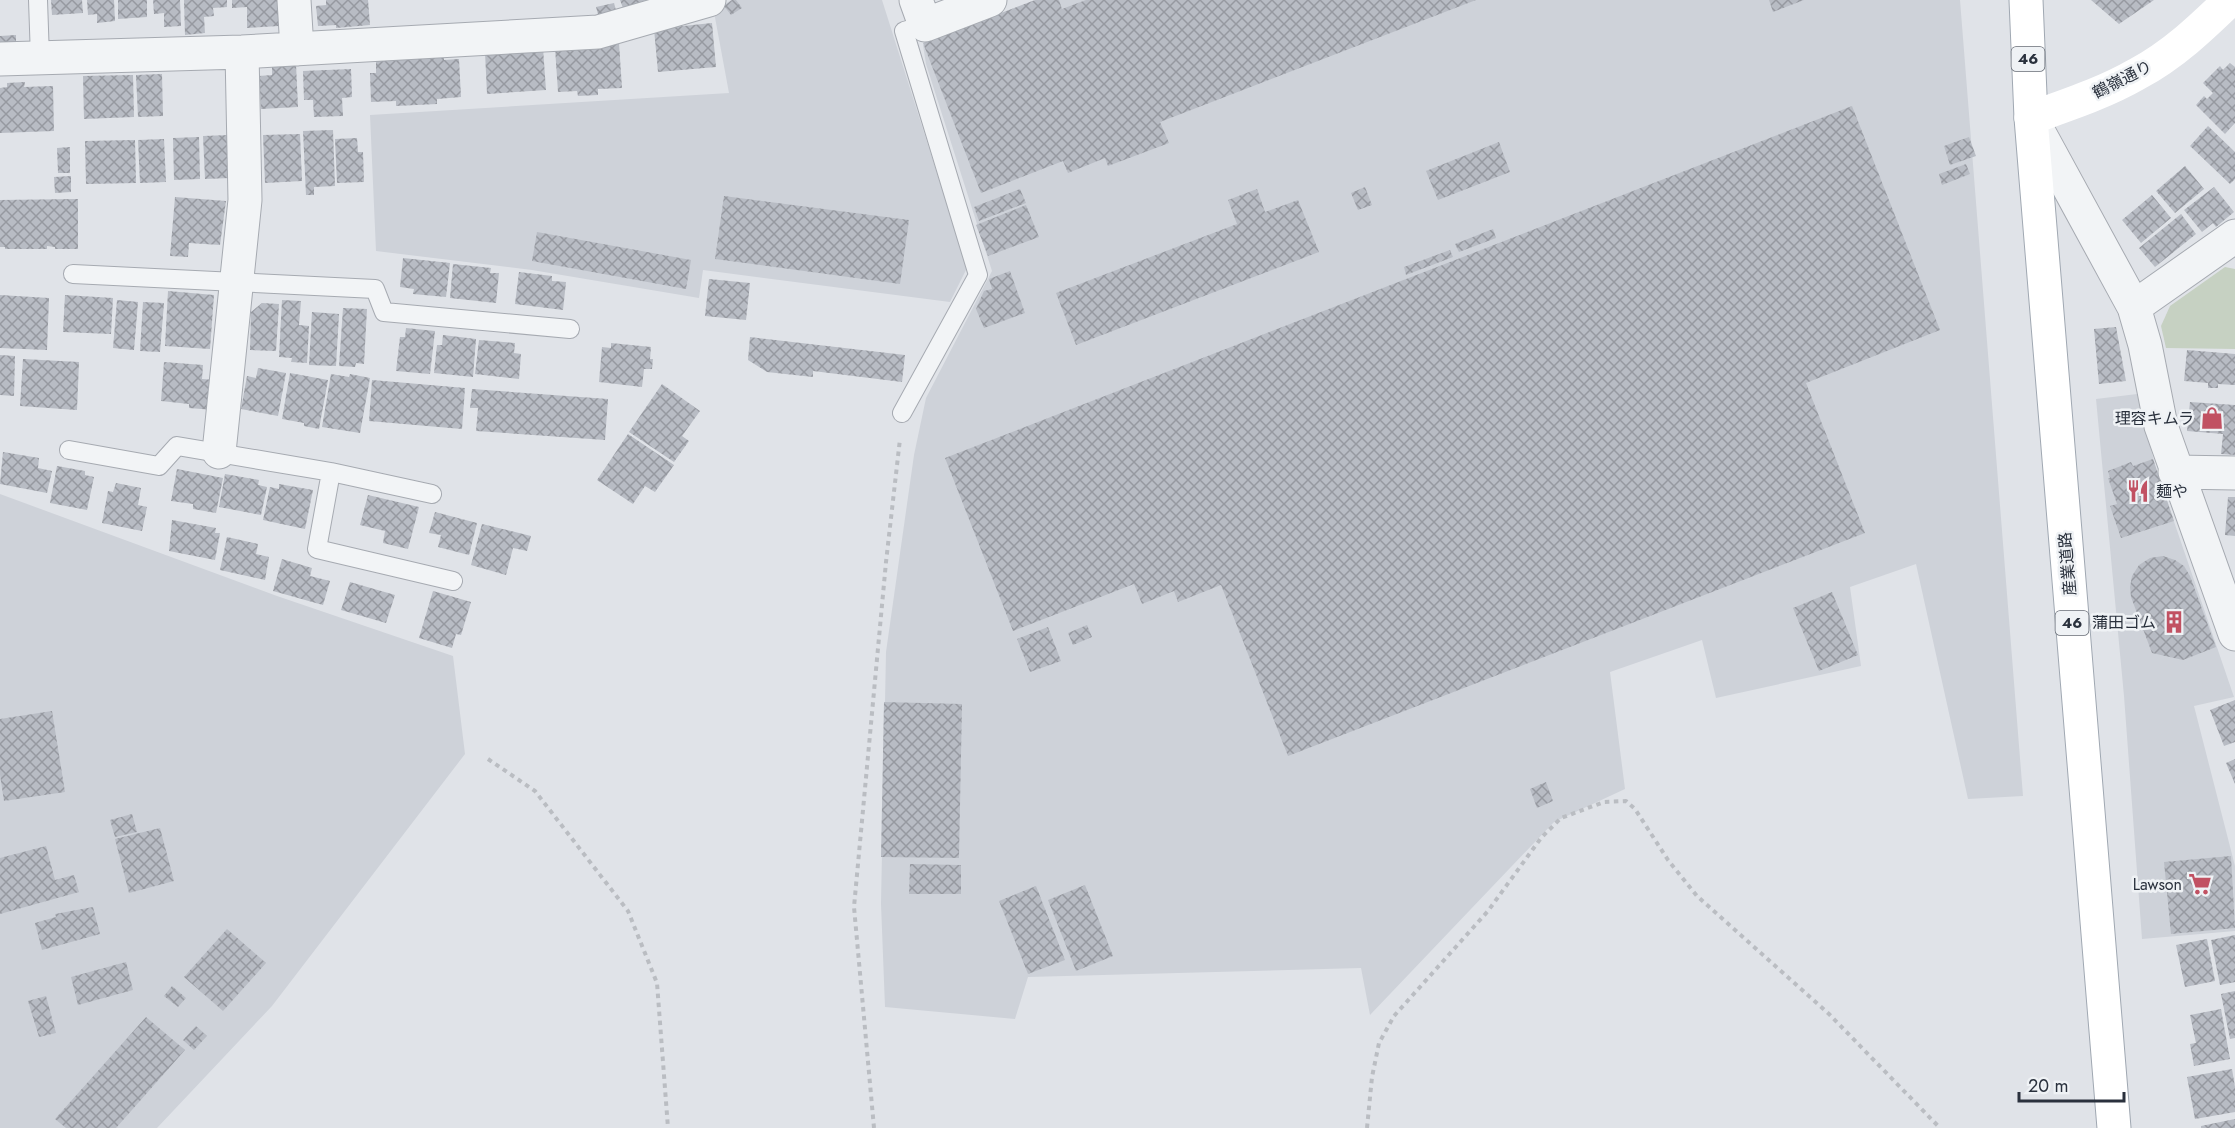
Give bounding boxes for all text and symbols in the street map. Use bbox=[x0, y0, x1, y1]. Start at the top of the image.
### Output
road number: 46 bbox=[2012, 47, 2044, 71]
street label: 鶴嶺通り bbox=[2088, 55, 2156, 104]
shop icon: 理容キムラ bbox=[2199, 405, 2225, 431]
place label: 理容キムラ bbox=[2115, 407, 2194, 430]
restaurant icon: 麺や bbox=[2125, 478, 2151, 504]
place label: 麺や bbox=[2156, 480, 2188, 503]
street label: 産業道路 bbox=[2053, 531, 2082, 597]
building icon: 蒲田ゴム bbox=[2161, 609, 2187, 635]
road number: 46 bbox=[2056, 611, 2088, 635]
place label: 蒲田ゴム bbox=[2092, 611, 2156, 634]
supermarket icon: Lawson bbox=[2187, 871, 2213, 897]
place label: Lawson bbox=[2133, 873, 2182, 896]
scale bar bbox=[2019, 1065, 2124, 1103]
text: 20 m bbox=[2028, 1073, 2068, 1099]

